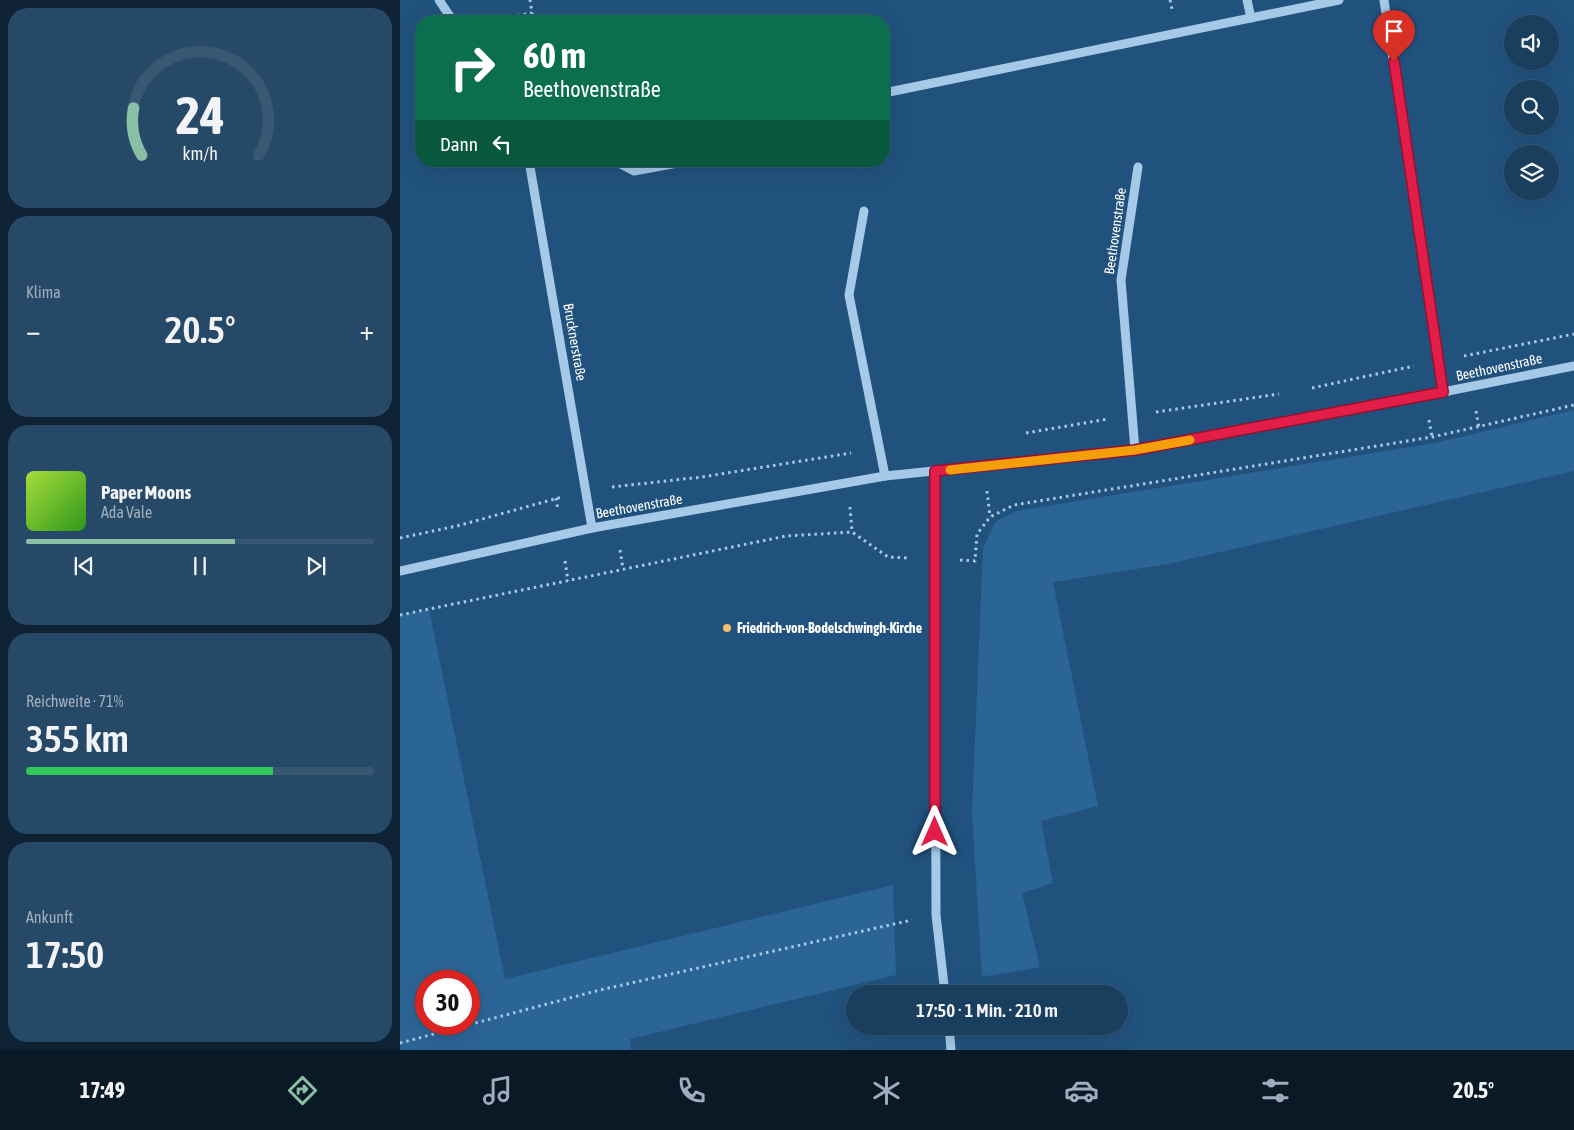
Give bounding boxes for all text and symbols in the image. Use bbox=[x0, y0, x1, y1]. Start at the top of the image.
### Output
pin bbox=[1373, 10, 1415, 61]
map controls bbox=[1504, 15, 1559, 200]
button: sound bbox=[1504, 15, 1559, 70]
icon: arrive bbox=[1380, 17, 1408, 45]
icon: right bbox=[440, 35, 505, 100]
text: 60 m bbox=[523, 35, 586, 75]
text: Beethovenstraße bbox=[523, 76, 661, 102]
button: search bbox=[1504, 80, 1559, 135]
text: 24 bbox=[176, 85, 224, 145]
icon: left bbox=[488, 130, 516, 158]
text: Dann bbox=[440, 133, 478, 155]
text: km/h bbox=[182, 143, 218, 164]
button: layers bbox=[1504, 145, 1559, 200]
street label: Beethovenstraße bbox=[1101, 187, 1129, 275]
text: Klima bbox=[26, 283, 61, 301]
street label: Brucknerstraße bbox=[560, 302, 590, 382]
text: 20.5° bbox=[165, 308, 235, 351]
text: − bbox=[26, 314, 41, 346]
text: + bbox=[359, 314, 374, 346]
street label: Beethovenstraße bbox=[1454, 350, 1544, 384]
text: Paper Moons bbox=[101, 481, 191, 503]
street label: Beethovenstraße bbox=[594, 491, 684, 521]
text: Ada Vale bbox=[101, 503, 152, 521]
icon: previous bbox=[70, 552, 98, 580]
icon: pause bbox=[186, 552, 214, 580]
icon: next bbox=[302, 552, 330, 580]
place label: Friedrich-von-Bodelschwingh-Kirche bbox=[737, 620, 922, 636]
marker: Friedrich-von-Bodelschwingh-Kirche bbox=[721, 622, 733, 634]
text: Reichweite · 71% bbox=[26, 692, 123, 710]
text: 355 km bbox=[26, 717, 129, 760]
position arrow bbox=[908, 805, 960, 857]
text: Ankunft bbox=[26, 908, 73, 926]
text: 17:50 bbox=[26, 933, 104, 976]
speed limit sign: 30 bbox=[415, 970, 480, 1035]
text: 17:50 · 1 Min. · 210 m bbox=[916, 999, 1058, 1021]
icon: directions bbox=[285, 1073, 320, 1108]
icon: music bbox=[480, 1073, 515, 1108]
icon: phone bbox=[674, 1073, 709, 1108]
icon: climate bbox=[869, 1073, 904, 1108]
icon: car bbox=[1064, 1073, 1099, 1108]
icon: filters bbox=[1258, 1073, 1293, 1108]
text: 17:49 bbox=[80, 1077, 125, 1103]
text: 20.5° bbox=[1453, 1077, 1494, 1103]

